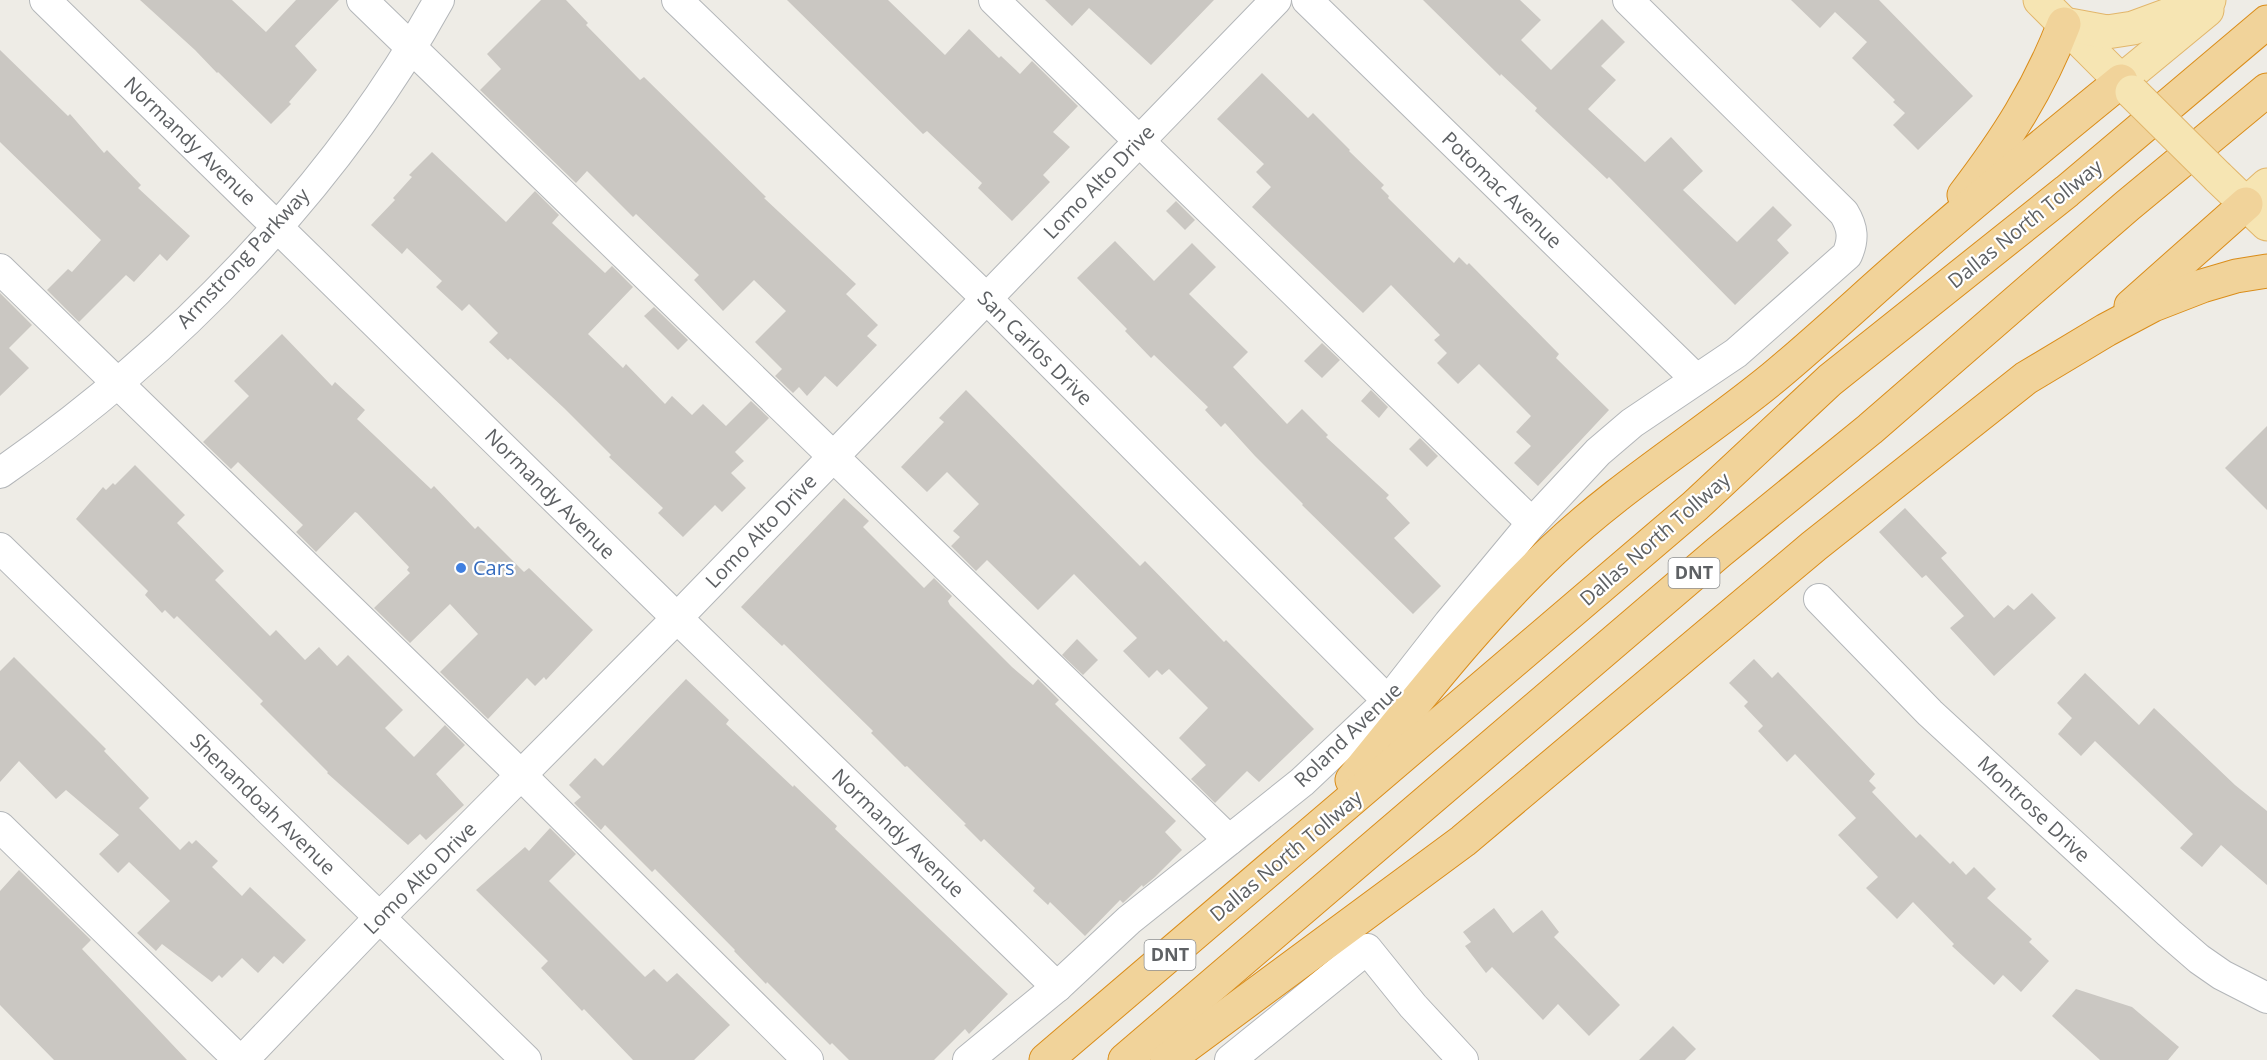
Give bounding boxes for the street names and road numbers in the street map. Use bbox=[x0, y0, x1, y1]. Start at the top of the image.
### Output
street label: Normandy Avenue bbox=[118, 70, 262, 211]
street label: Lomo Alto Drive bbox=[1037, 119, 1160, 245]
street label: Potomac Avenue bbox=[1436, 125, 1568, 254]
street label: Dallas North Tollway bbox=[1942, 152, 2108, 294]
street label: Armstrong Parkway bbox=[170, 181, 316, 334]
street label: San Carlos Drive bbox=[972, 284, 1099, 411]
street label: Normandy Avenue bbox=[479, 422, 622, 565]
street label: Dallas North Tollway bbox=[1574, 465, 1736, 612]
street label: Lomo Alto Drive bbox=[699, 468, 822, 594]
road number: DNT bbox=[1668, 558, 1720, 588]
street label: Roland Avenue bbox=[1288, 676, 1407, 793]
street label: Shenandoah Avenue bbox=[185, 727, 342, 880]
street label: Montrose Drive bbox=[1972, 749, 2096, 868]
street label: Normandy Avenue bbox=[826, 762, 970, 903]
street label: Dallas North Tollway bbox=[1204, 783, 1368, 927]
street label: Lomo Alto Drive bbox=[357, 815, 482, 940]
road number: DNT bbox=[1144, 940, 1196, 970]

